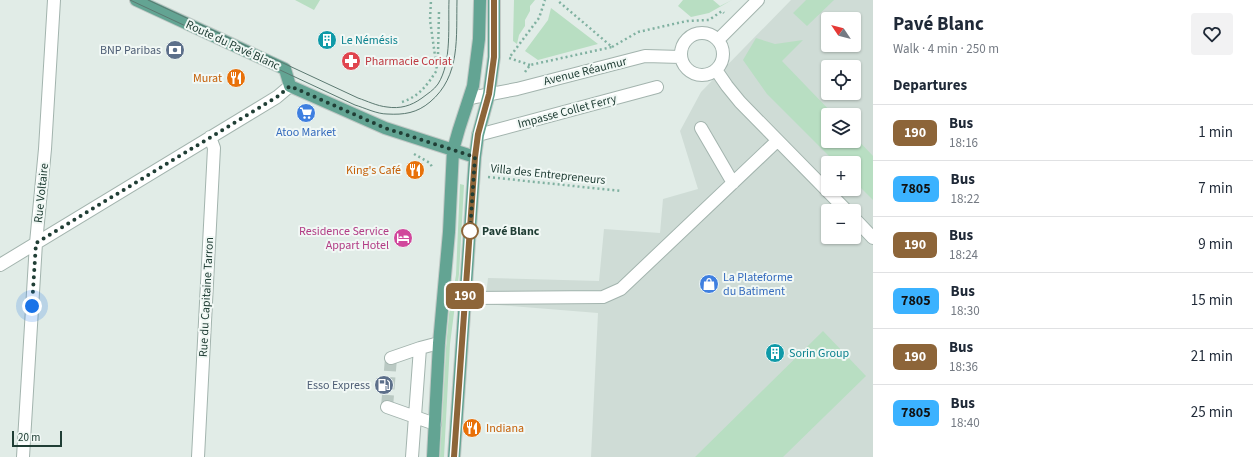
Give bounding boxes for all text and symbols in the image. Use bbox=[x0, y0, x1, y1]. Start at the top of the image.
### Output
text: Pavé Blanc bbox=[893, 11, 984, 38]
north arrow bbox=[821, 12, 861, 52]
map controls bbox=[821, 12, 861, 244]
button: heart bbox=[1191, 13, 1233, 55]
street label: Route du Pavé Blanc bbox=[183, 16, 283, 75]
building icon: Le Némésis bbox=[316, 29, 338, 51]
place label: Le Némésis bbox=[341, 32, 398, 49]
bank icon: BNP Paribas bbox=[164, 39, 186, 61]
text: Walk · 4 min · 250 m bbox=[893, 40, 999, 58]
place label: BNP Paribas bbox=[100, 42, 161, 59]
pharmacy icon: Pharmacie Coriat bbox=[340, 50, 362, 72]
place label: Pharmacie Coriat bbox=[365, 53, 452, 70]
street label: Avenue Réaumur bbox=[542, 53, 629, 90]
button: locate bbox=[821, 60, 861, 100]
restaurant icon: Murat bbox=[225, 67, 247, 89]
place label: Murat bbox=[193, 70, 222, 87]
text: Departures bbox=[893, 75, 967, 96]
street label: Impasse Collet Ferry bbox=[516, 90, 619, 133]
supermarket icon: Atoo Market bbox=[295, 102, 317, 124]
button: layers bbox=[821, 108, 861, 148]
text: Bus bbox=[949, 113, 973, 134]
text: 1 min bbox=[1198, 122, 1233, 143]
text: 190 bbox=[904, 123, 926, 143]
place label: Atoo Market bbox=[276, 124, 336, 141]
text: 18:16 bbox=[949, 134, 978, 152]
button: + bbox=[821, 156, 861, 196]
restaurant icon: King's Café bbox=[404, 159, 426, 181]
street label: Villa des Entrepreneurs bbox=[490, 160, 606, 189]
street label: Rue Voltaire bbox=[30, 162, 53, 224]
place label: King's Café bbox=[346, 162, 401, 179]
text: Bus bbox=[951, 169, 975, 190]
text: 7 min bbox=[1198, 178, 1233, 199]
text: 7805 bbox=[901, 179, 931, 199]
text: 18:22 bbox=[951, 190, 980, 208]
button: − bbox=[821, 204, 861, 244]
marker: Pavé Blanc bbox=[461, 222, 479, 240]
place label: Residence Service Appart Hotel bbox=[299, 223, 389, 254]
place label: Pavé Blanc bbox=[482, 223, 540, 240]
text: Bus bbox=[949, 225, 973, 246]
hotel icon: Residence Service Appart Hotel bbox=[392, 227, 414, 249]
text: 9 min bbox=[1198, 234, 1233, 255]
text: 190 bbox=[904, 235, 926, 255]
street label: Rue du Capitaine Tarron bbox=[195, 236, 218, 358]
text: 18:24 bbox=[949, 246, 978, 264]
place label: La Plateforme du Batiment bbox=[723, 269, 793, 300]
shop icon: La Plateforme du Batiment bbox=[698, 273, 720, 295]
text: Bus bbox=[951, 281, 975, 302]
line badge: 190 bbox=[442, 283, 488, 309]
text: 190 bbox=[454, 286, 476, 306]
text: 15 min bbox=[1191, 290, 1233, 311]
text: 7805 bbox=[901, 291, 931, 311]
your location bbox=[22, 296, 42, 316]
text: 18:30 bbox=[951, 302, 980, 320]
text: Bus bbox=[949, 337, 973, 358]
building icon: Sorin Group bbox=[764, 342, 786, 364]
place label: Sorin Group bbox=[789, 345, 849, 362]
text: 21 min bbox=[1191, 346, 1233, 367]
text: 190 bbox=[904, 347, 926, 367]
text: 18:36 bbox=[949, 358, 978, 376]
fuel station icon: Esso Express bbox=[373, 374, 395, 396]
place label: Esso Express bbox=[307, 377, 370, 394]
text: Bus bbox=[951, 393, 975, 414]
text: 25 min bbox=[1191, 402, 1233, 423]
text: 7805 bbox=[901, 403, 931, 423]
text: 18:40 bbox=[951, 414, 980, 432]
restaurant icon: Indiana bbox=[461, 417, 483, 439]
place label: Indiana bbox=[486, 420, 524, 437]
scale bar bbox=[12, 429, 62, 448]
text: 20 m bbox=[18, 430, 40, 445]

